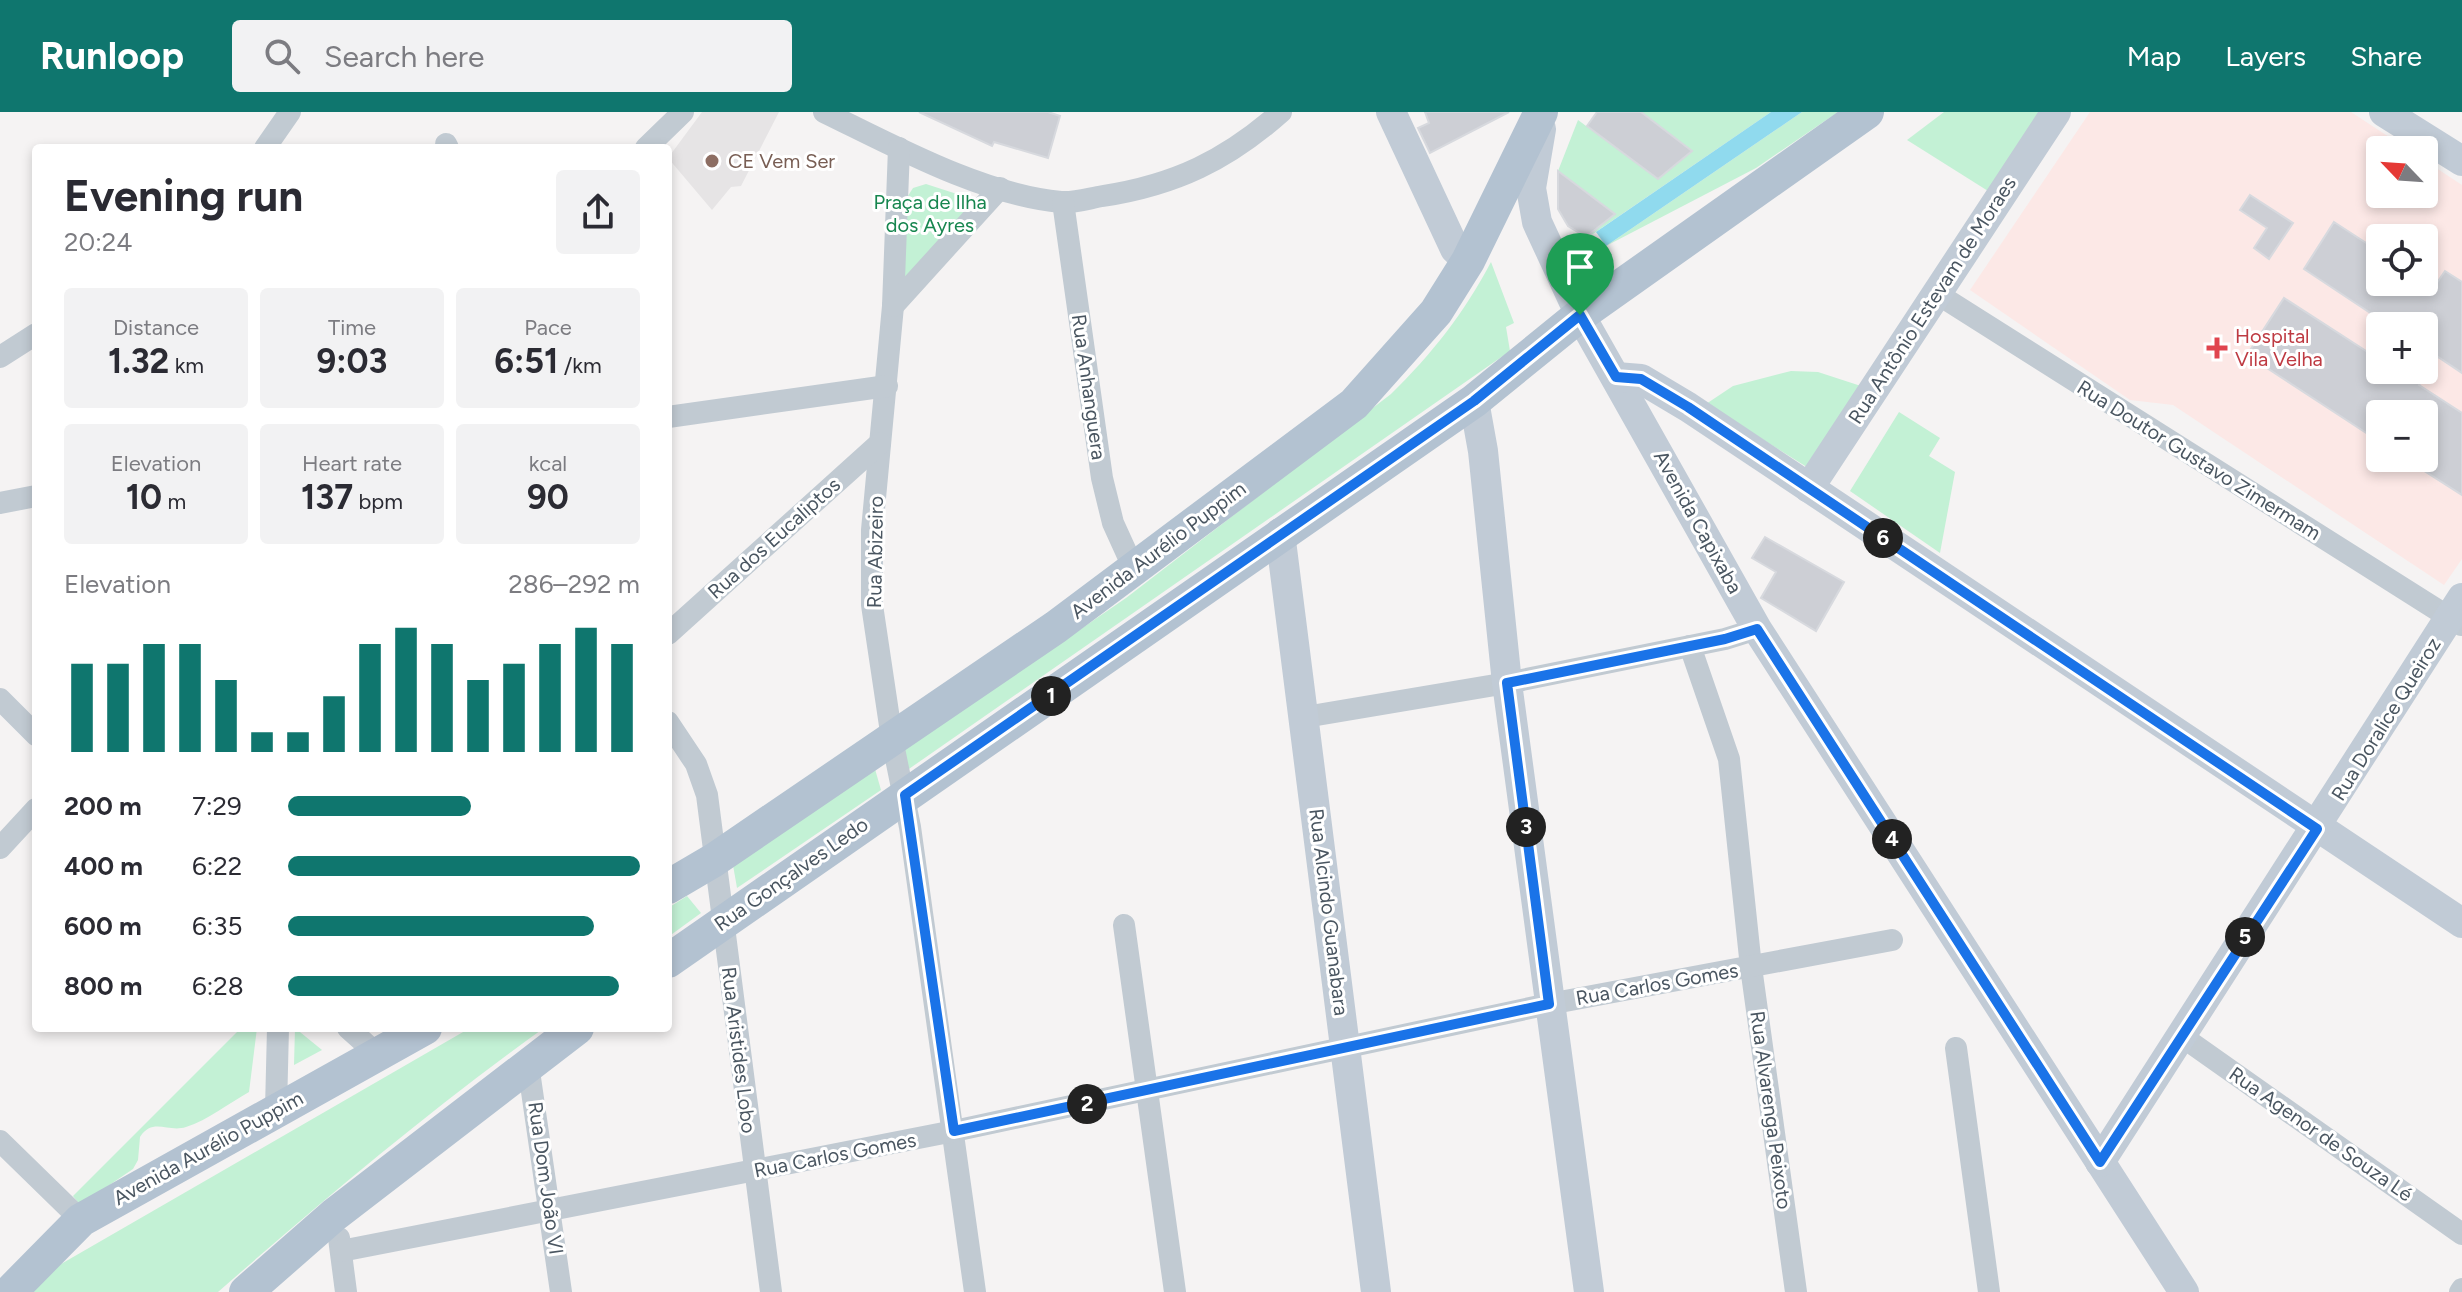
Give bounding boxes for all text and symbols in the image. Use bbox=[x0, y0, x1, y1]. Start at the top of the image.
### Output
search box bbox=[232, 20, 792, 92]
text: Runloop bbox=[40, 33, 184, 79]
icon: search bbox=[260, 34, 304, 78]
text: Search here bbox=[324, 38, 484, 75]
text: Map bbox=[2127, 39, 2181, 73]
text: Layers bbox=[2225, 39, 2306, 73]
text: Share bbox=[2350, 39, 2422, 73]
north arrow bbox=[2366, 136, 2438, 208]
map controls bbox=[2366, 136, 2438, 472]
place label: CE Vem Ser bbox=[728, 149, 835, 173]
marker: CE Vem Ser bbox=[703, 152, 721, 170]
text: Evening run bbox=[64, 169, 303, 222]
button: share bbox=[556, 170, 640, 254]
street label: Rua Antônio Estevam de Moraes bbox=[1843, 172, 2021, 428]
park label: Praça de Ilha dos Ayres bbox=[873, 190, 987, 237]
button: locate bbox=[2366, 224, 2438, 296]
text: 20:24 bbox=[64, 226, 132, 258]
pin bbox=[1546, 233, 1614, 315]
icon: arrive bbox=[1558, 245, 1602, 289]
button: + bbox=[2366, 312, 2438, 384]
street label: Rua Anhanguera bbox=[1067, 313, 1111, 461]
text: Distance bbox=[113, 314, 199, 341]
text: Time bbox=[328, 314, 376, 341]
text: Pace bbox=[524, 314, 572, 341]
place label: Hospital Vila Velha bbox=[2235, 324, 2323, 371]
marker: Hospital Vila Velha bbox=[2206, 337, 2228, 359]
text: 1.32 bbox=[108, 341, 169, 382]
text: 9:03 bbox=[317, 341, 387, 382]
text: 6:51 bbox=[494, 341, 558, 382]
text: km bbox=[169, 352, 204, 379]
text: /km bbox=[558, 352, 602, 379]
street label: Rua Doutor Gustavo Zimermam bbox=[2073, 375, 2325, 545]
button: − bbox=[2366, 400, 2438, 472]
street label: Avenida Capixaba bbox=[1649, 446, 1747, 598]
text: Elevation bbox=[111, 450, 201, 477]
text: Heart rate bbox=[302, 450, 402, 477]
text: kcal bbox=[529, 450, 567, 477]
street label: Rua dos Eucaliptos bbox=[703, 472, 845, 604]
street label: Avenida Aurélio Puppim bbox=[1066, 476, 1250, 624]
text: 10 bbox=[126, 477, 162, 518]
text: 137 bbox=[301, 477, 353, 518]
text: 90 bbox=[527, 477, 569, 518]
text: m bbox=[162, 488, 186, 515]
text: bpm bbox=[353, 488, 403, 515]
street label: Rua Abizeiro bbox=[862, 496, 888, 608]
pin: 6 bbox=[1863, 518, 1903, 558]
text: 6 bbox=[1877, 524, 1889, 551]
text: Elevation bbox=[64, 568, 171, 600]
text: 286–292 m bbox=[508, 568, 640, 600]
street label: Rua Doralice Queiroz bbox=[2326, 633, 2446, 805]
pin: 1 bbox=[1031, 676, 1071, 716]
text: 1 bbox=[1046, 682, 1056, 709]
text: 200 m bbox=[64, 790, 142, 822]
text: 7:29 bbox=[192, 790, 242, 822]
street label: Rua Alcindo Guanabara bbox=[1304, 807, 1354, 1017]
pin: 3 bbox=[1506, 807, 1546, 847]
street label: Rua Gonçalves Ledo bbox=[709, 812, 873, 936]
text: 3 bbox=[1520, 813, 1532, 840]
pin: 4 bbox=[1872, 819, 1912, 859]
text: 4 bbox=[1885, 825, 1899, 852]
text: 400 m bbox=[64, 850, 143, 882]
text: 6:22 bbox=[192, 850, 242, 882]
text: 600 m bbox=[64, 910, 142, 942]
text: 6:35 bbox=[192, 910, 242, 942]
pin: 5 bbox=[2225, 917, 2265, 957]
text: 5 bbox=[2239, 923, 2251, 950]
street label: Rua Carlos Gomes bbox=[1574, 958, 1740, 1010]
street label: Rua Aristides Lobo bbox=[717, 965, 761, 1135]
text: 800 m bbox=[64, 970, 142, 1002]
text: 6:28 bbox=[192, 970, 244, 1002]
street label: Rua Alvarenga Peixoto bbox=[1745, 1009, 1797, 1211]
street label: Rua Agenor de Souza Lé bbox=[2225, 1062, 2417, 1206]
pin: 2 bbox=[1067, 1084, 1107, 1124]
street label: Avenida Aurélio Puppim bbox=[109, 1086, 307, 1210]
text: 2 bbox=[1081, 1090, 1093, 1117]
street label: Rua Dom João VI bbox=[523, 1100, 569, 1256]
street label: Rua Carlos Gomes bbox=[752, 1128, 918, 1182]

